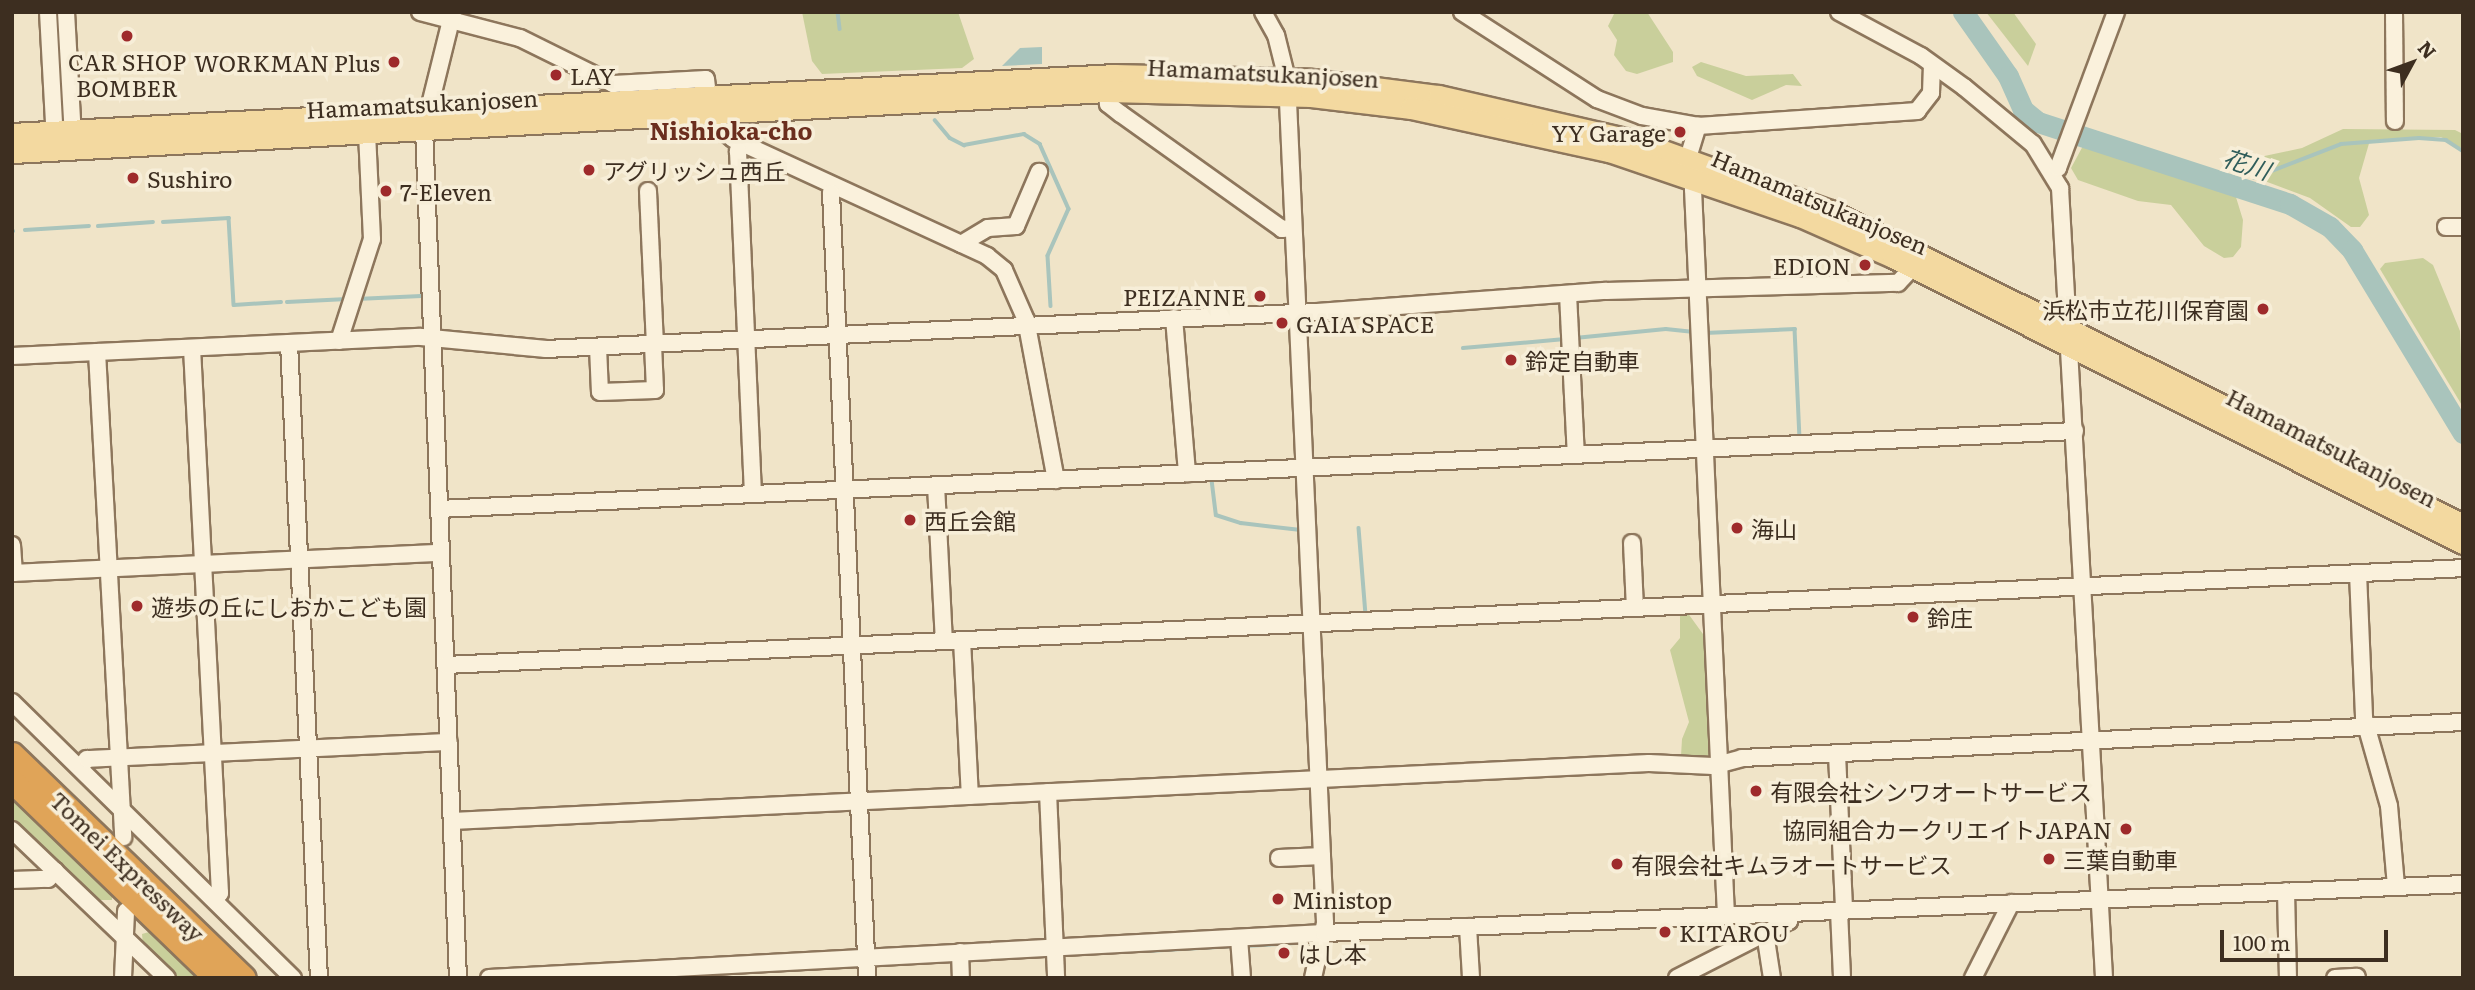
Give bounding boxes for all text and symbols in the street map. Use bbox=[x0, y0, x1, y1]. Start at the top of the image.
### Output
marker: CAR SHOP BOMBER bbox=[119, 28, 135, 44]
north arrow bbox=[2377, 28, 2447, 98]
text: N bbox=[2412, 34, 2444, 64]
place label: CAR SHOP BOMBER bbox=[68, 47, 186, 101]
place label: WORKMAN Plus bbox=[194, 48, 380, 76]
street label: Hamamatsukanjosen bbox=[1146, 52, 1380, 92]
marker: WORKMAN Plus bbox=[386, 54, 402, 70]
place label: LAY bbox=[570, 61, 615, 89]
marker: LAY bbox=[548, 67, 564, 83]
street label: Hamamatsukanjosen bbox=[305, 83, 539, 123]
district label: Nishioka-cho bbox=[650, 116, 812, 144]
place label: YY Garage bbox=[1551, 118, 1666, 146]
marker: YY Garage bbox=[1672, 124, 1688, 140]
water label: 花川 bbox=[2220, 142, 2274, 184]
street label: Hamamatsukanjosen bbox=[1708, 143, 1932, 259]
place label: アグリッシュ西丘 bbox=[603, 156, 787, 184]
marker: アグリッシュ西丘 bbox=[581, 162, 597, 178]
place label: Sushiro bbox=[147, 164, 233, 192]
marker: Sushiro bbox=[125, 170, 141, 186]
place label: 7-Eleven bbox=[400, 177, 492, 205]
marker: 7-Eleven bbox=[378, 183, 394, 199]
place label: EDION bbox=[1773, 251, 1851, 279]
marker: EDION bbox=[1857, 257, 1873, 273]
place label: PEIZANNE bbox=[1123, 282, 1246, 310]
marker: PEIZANNE bbox=[1252, 288, 1268, 304]
place label: 浜松市立花川保育園 bbox=[2042, 295, 2249, 323]
marker: 浜松市立花川保育園 bbox=[2255, 301, 2271, 317]
place label: GAIA SPACE bbox=[1296, 309, 1434, 337]
marker: GAIA SPACE bbox=[1274, 315, 1290, 331]
place label: 鈴定自動車 bbox=[1525, 346, 1640, 374]
marker: 鈴定自動車 bbox=[1503, 352, 1519, 368]
street label: Hamamatsukanjosen bbox=[2222, 382, 2442, 512]
place label: 西丘会館 bbox=[924, 506, 1016, 534]
marker: 西丘会館 bbox=[902, 512, 918, 528]
place label: 海山 bbox=[1751, 514, 1797, 542]
marker: 海山 bbox=[1729, 520, 1745, 536]
place label: 遊歩の丘にしおかこども園 bbox=[151, 592, 427, 620]
marker: 遊歩の丘にしおかこども園 bbox=[129, 598, 145, 614]
place label: 鈴庄 bbox=[1927, 603, 1973, 631]
marker: 鈴庄 bbox=[1905, 609, 1921, 625]
place label: 有限会社シンワオートサービス bbox=[1770, 777, 2092, 805]
marker: 有限会社シンワオートサービス bbox=[1748, 783, 1764, 799]
street label: Tomei Expressway bbox=[45, 785, 211, 947]
place label: 協同組合カークリエイトJAPAN bbox=[1782, 815, 2112, 843]
marker: 協同組合カークリエイトJAPAN bbox=[2118, 821, 2134, 837]
place label: 三葉自動車 bbox=[2063, 845, 2178, 873]
place label: 有限会社キムラオートサービス bbox=[1631, 850, 1953, 878]
marker: 三葉自動車 bbox=[2041, 851, 2057, 867]
marker: 有限会社キムラオートサービス bbox=[1609, 856, 1625, 872]
place label: Ministop bbox=[1292, 885, 1392, 913]
marker: Ministop bbox=[1270, 891, 1286, 907]
scale bar bbox=[2223, 916, 2391, 960]
place label: KITAROU bbox=[1679, 918, 1789, 946]
marker: KITAROU bbox=[1657, 924, 1673, 940]
text: 100 m bbox=[2233, 926, 2290, 957]
place label: はし本 bbox=[1298, 939, 1367, 967]
marker: はし本 bbox=[1276, 945, 1292, 961]

